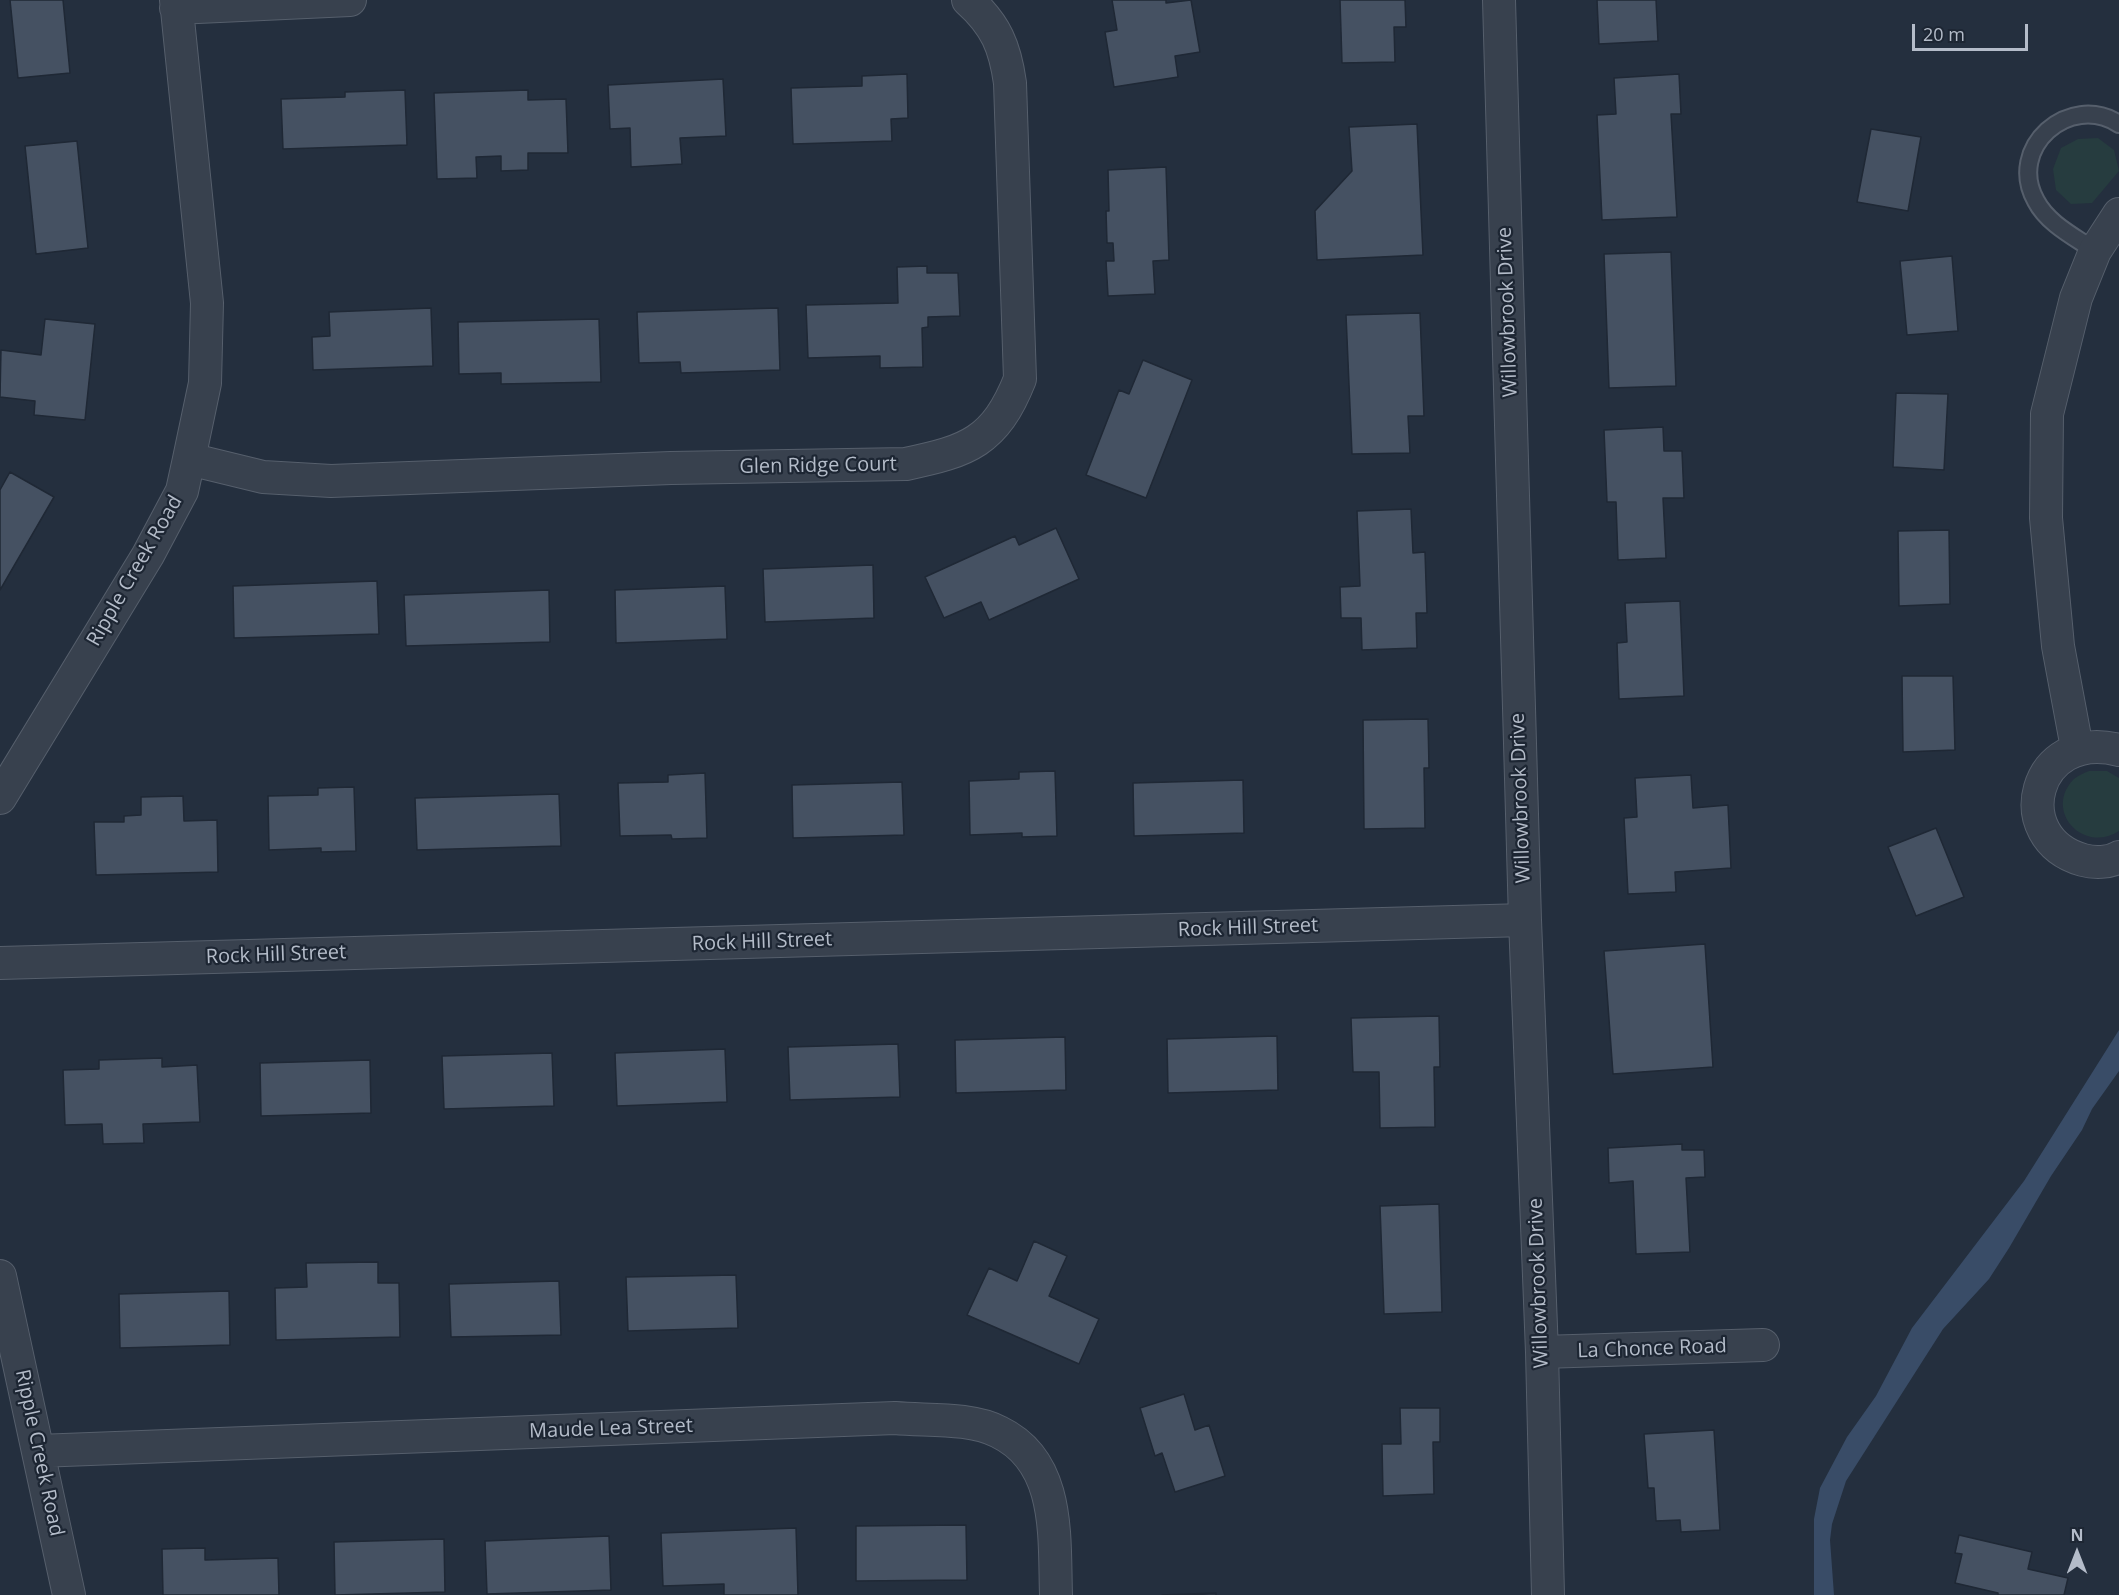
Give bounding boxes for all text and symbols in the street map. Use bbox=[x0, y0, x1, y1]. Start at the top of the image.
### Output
scale bar bbox=[1915, 12, 2030, 50]
text: 20 m bbox=[1923, 22, 1965, 46]
street label: Willowbrook Drive bbox=[1493, 226, 1523, 398]
street label: Glen Ridge Court bbox=[739, 453, 897, 479]
street label: Ripple Creek Road bbox=[82, 491, 188, 651]
street label: Willowbrook Drive bbox=[1506, 712, 1536, 884]
street label: Rock Hill Street bbox=[1177, 914, 1319, 942]
street label: Rock Hill Street bbox=[691, 928, 833, 956]
street label: Rock Hill Street bbox=[205, 941, 347, 969]
street label: Willowbrook Drive bbox=[1524, 1197, 1554, 1369]
street label: La Chonce Road bbox=[1577, 1334, 1727, 1364]
street label: Ripple Creek Road bbox=[10, 1367, 68, 1539]
street label: Maude Lea Street bbox=[529, 1414, 693, 1444]
north arrow bbox=[2047, 1523, 2107, 1583]
text: N bbox=[2070, 1524, 2084, 1546]

